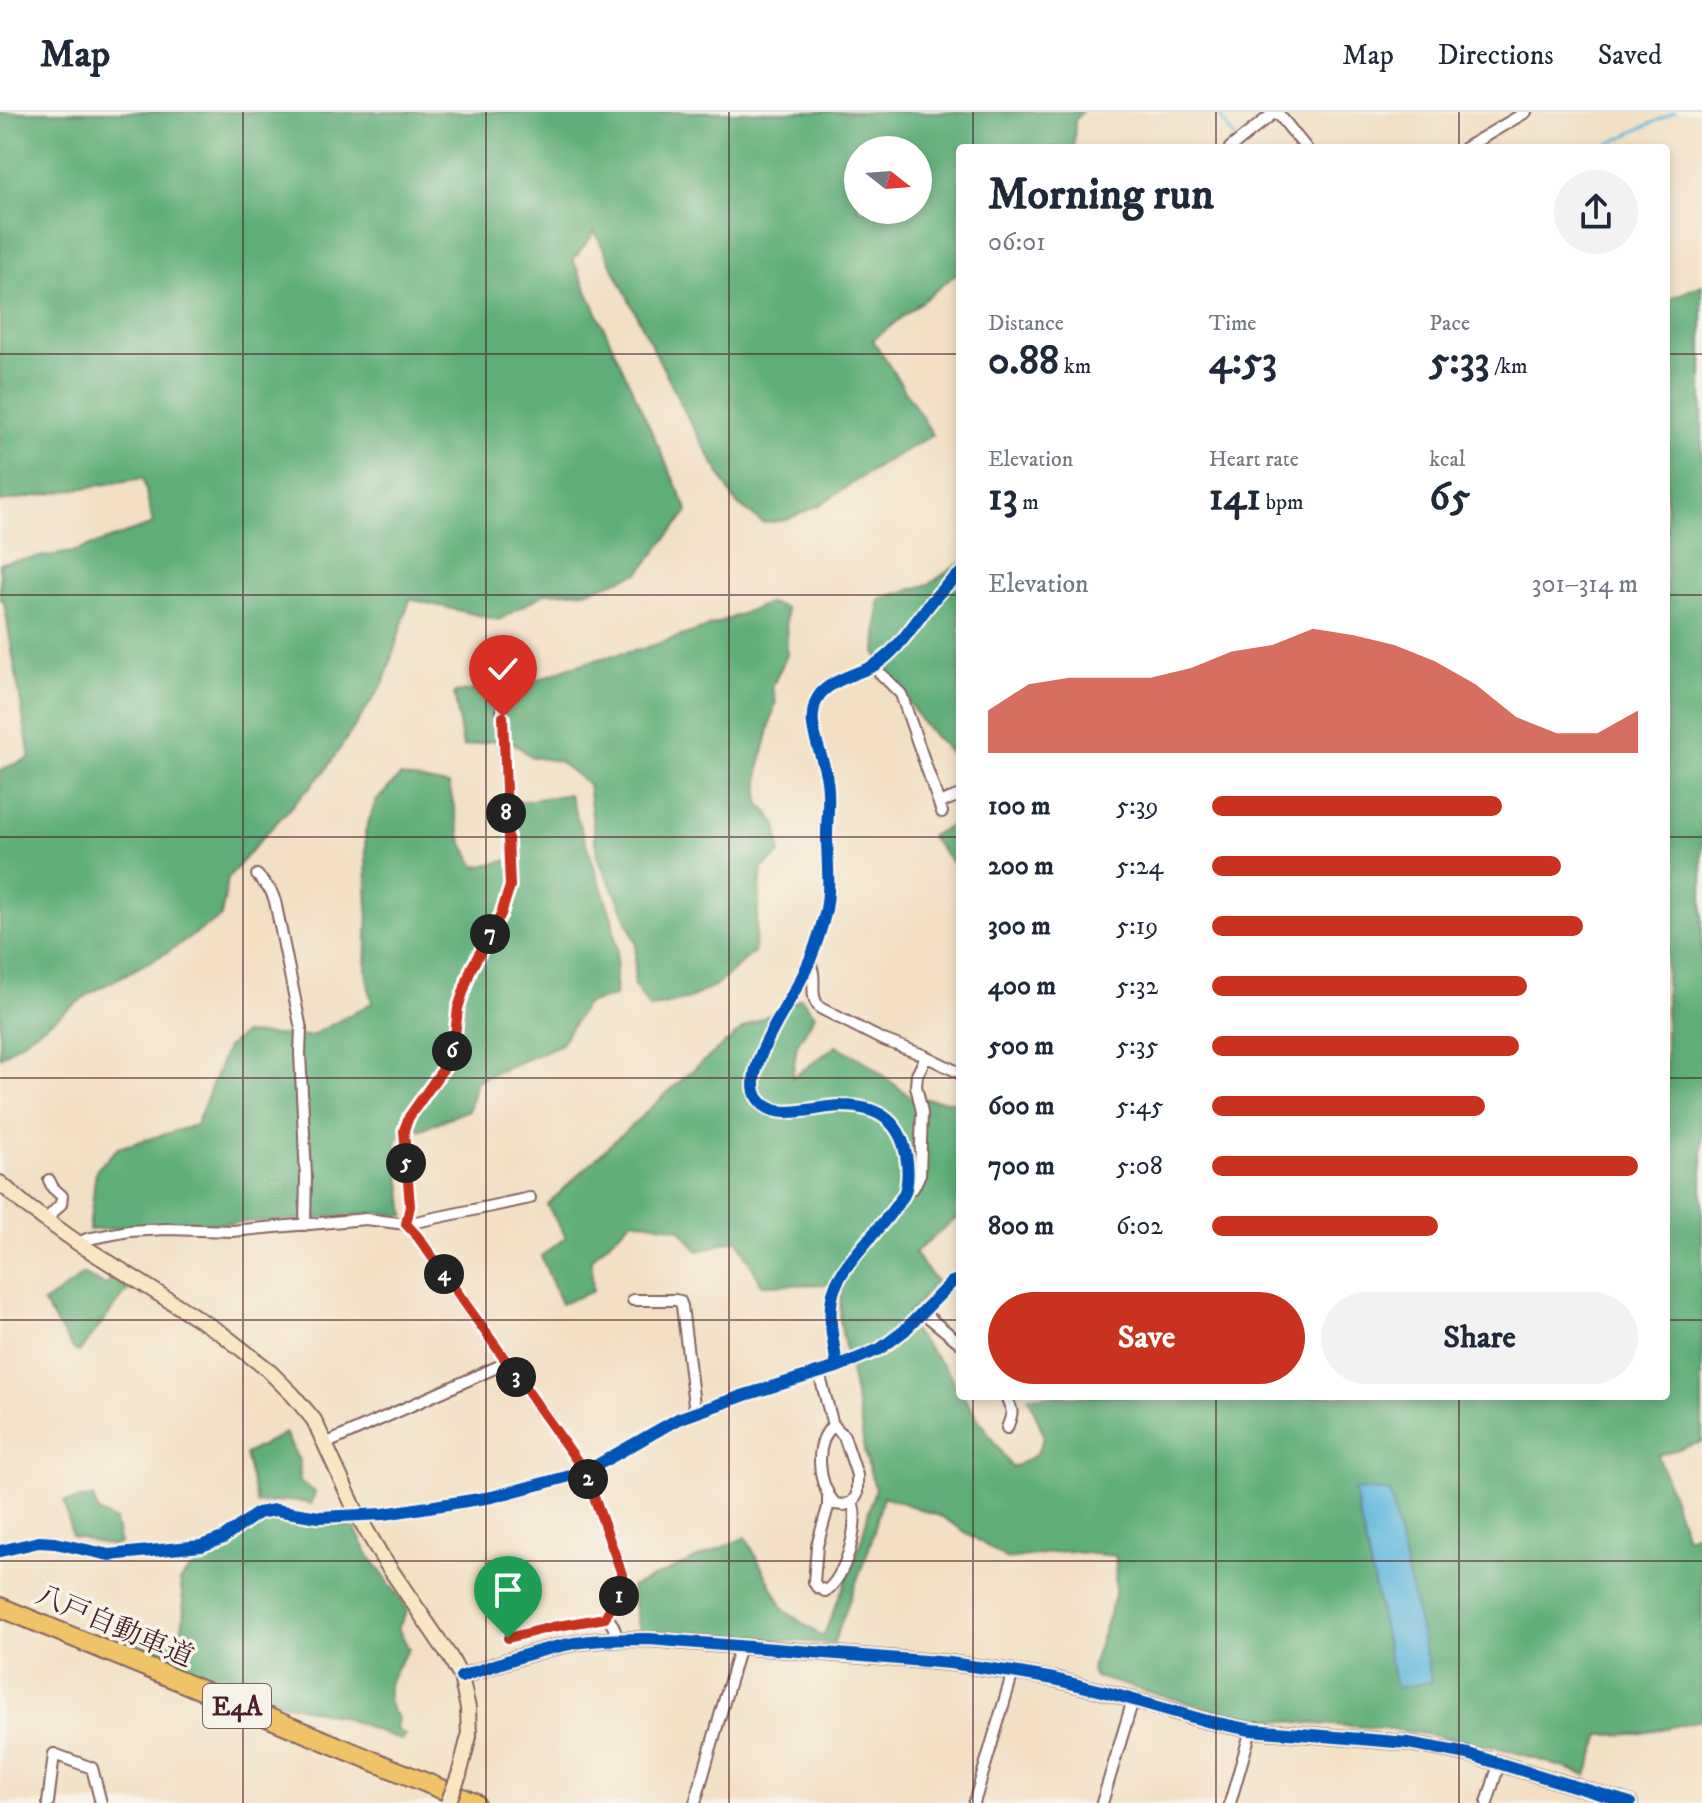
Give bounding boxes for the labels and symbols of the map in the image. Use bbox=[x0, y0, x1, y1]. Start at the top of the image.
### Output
north arrow bbox=[844, 136, 932, 224]
pin bbox=[469, 635, 537, 717]
pin: 8 bbox=[486, 793, 526, 833]
pin: 7 bbox=[470, 914, 510, 954]
pin: 6 bbox=[432, 1031, 472, 1071]
pin: 5 bbox=[386, 1143, 426, 1183]
pin: 4 bbox=[424, 1254, 464, 1294]
pin: 3 bbox=[496, 1357, 536, 1397]
pin: 2 bbox=[568, 1459, 608, 1499]
pin bbox=[474, 1556, 542, 1638]
pin: 1 bbox=[599, 1576, 639, 1616]
street label: 八戸自動車道 bbox=[30, 1577, 199, 1675]
road number: E4A bbox=[203, 1684, 271, 1728]

